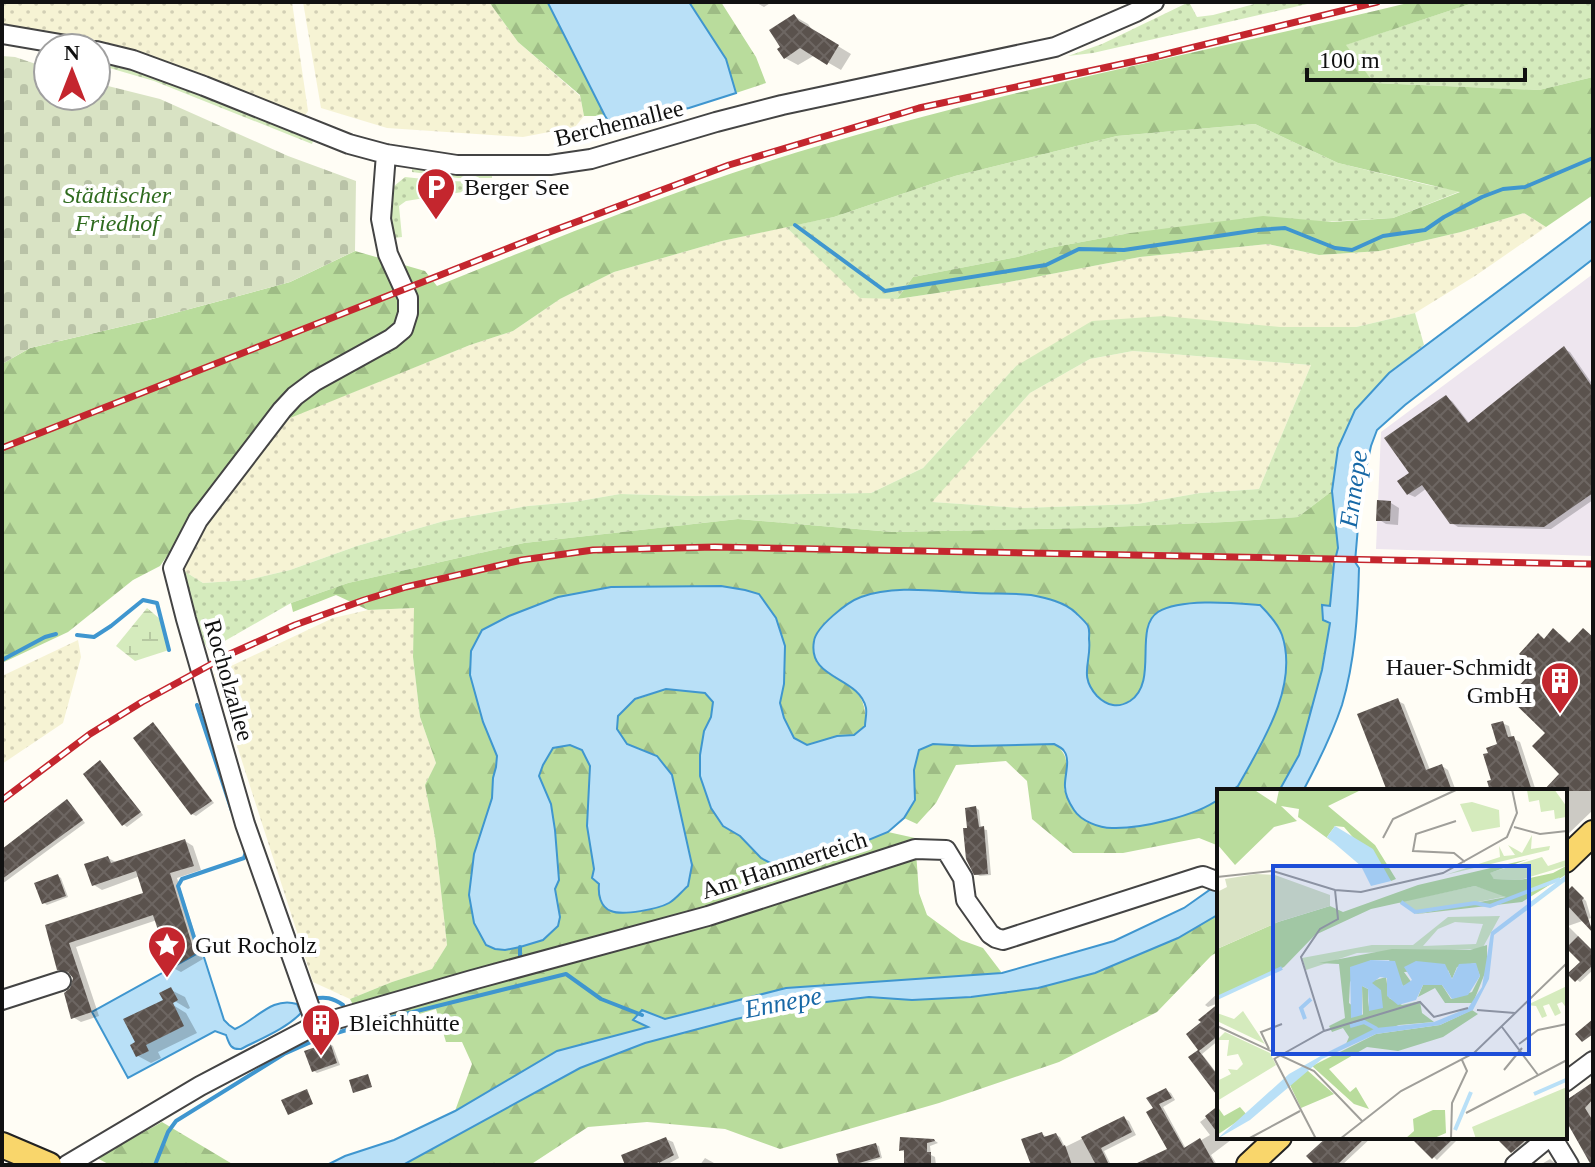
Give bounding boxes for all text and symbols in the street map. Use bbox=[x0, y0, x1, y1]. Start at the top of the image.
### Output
north arrow bbox=[32, 32, 112, 112]
scale bar bbox=[1307, 32, 1525, 82]
text: N bbox=[64, 40, 80, 65]
text: 100 m bbox=[1319, 47, 1380, 73]
street label: Berchemallee bbox=[552, 94, 686, 152]
parking icon: Berger See bbox=[415, 166, 457, 221]
place label: Berger See bbox=[464, 174, 570, 200]
park label: Städtischer Friedhof bbox=[63, 182, 172, 236]
water label: Ennepe bbox=[1334, 448, 1373, 531]
street label: Rocholzallee bbox=[199, 616, 259, 744]
place label: Hauer-Schmidt GmbH bbox=[1386, 654, 1532, 708]
building icon: Hauer-Schmidt GmbH bbox=[1539, 660, 1581, 715]
inset map bbox=[1217, 789, 1567, 1139]
street label: Am Hammerteich bbox=[698, 826, 870, 904]
place icon: Gut Rocholz bbox=[146, 924, 188, 979]
place label: Gut Rocholz bbox=[195, 932, 317, 958]
water label: Ennepe bbox=[741, 981, 824, 1024]
building icon: Bleichhütte bbox=[300, 1002, 342, 1057]
place label: Bleichhütte bbox=[349, 1010, 460, 1036]

